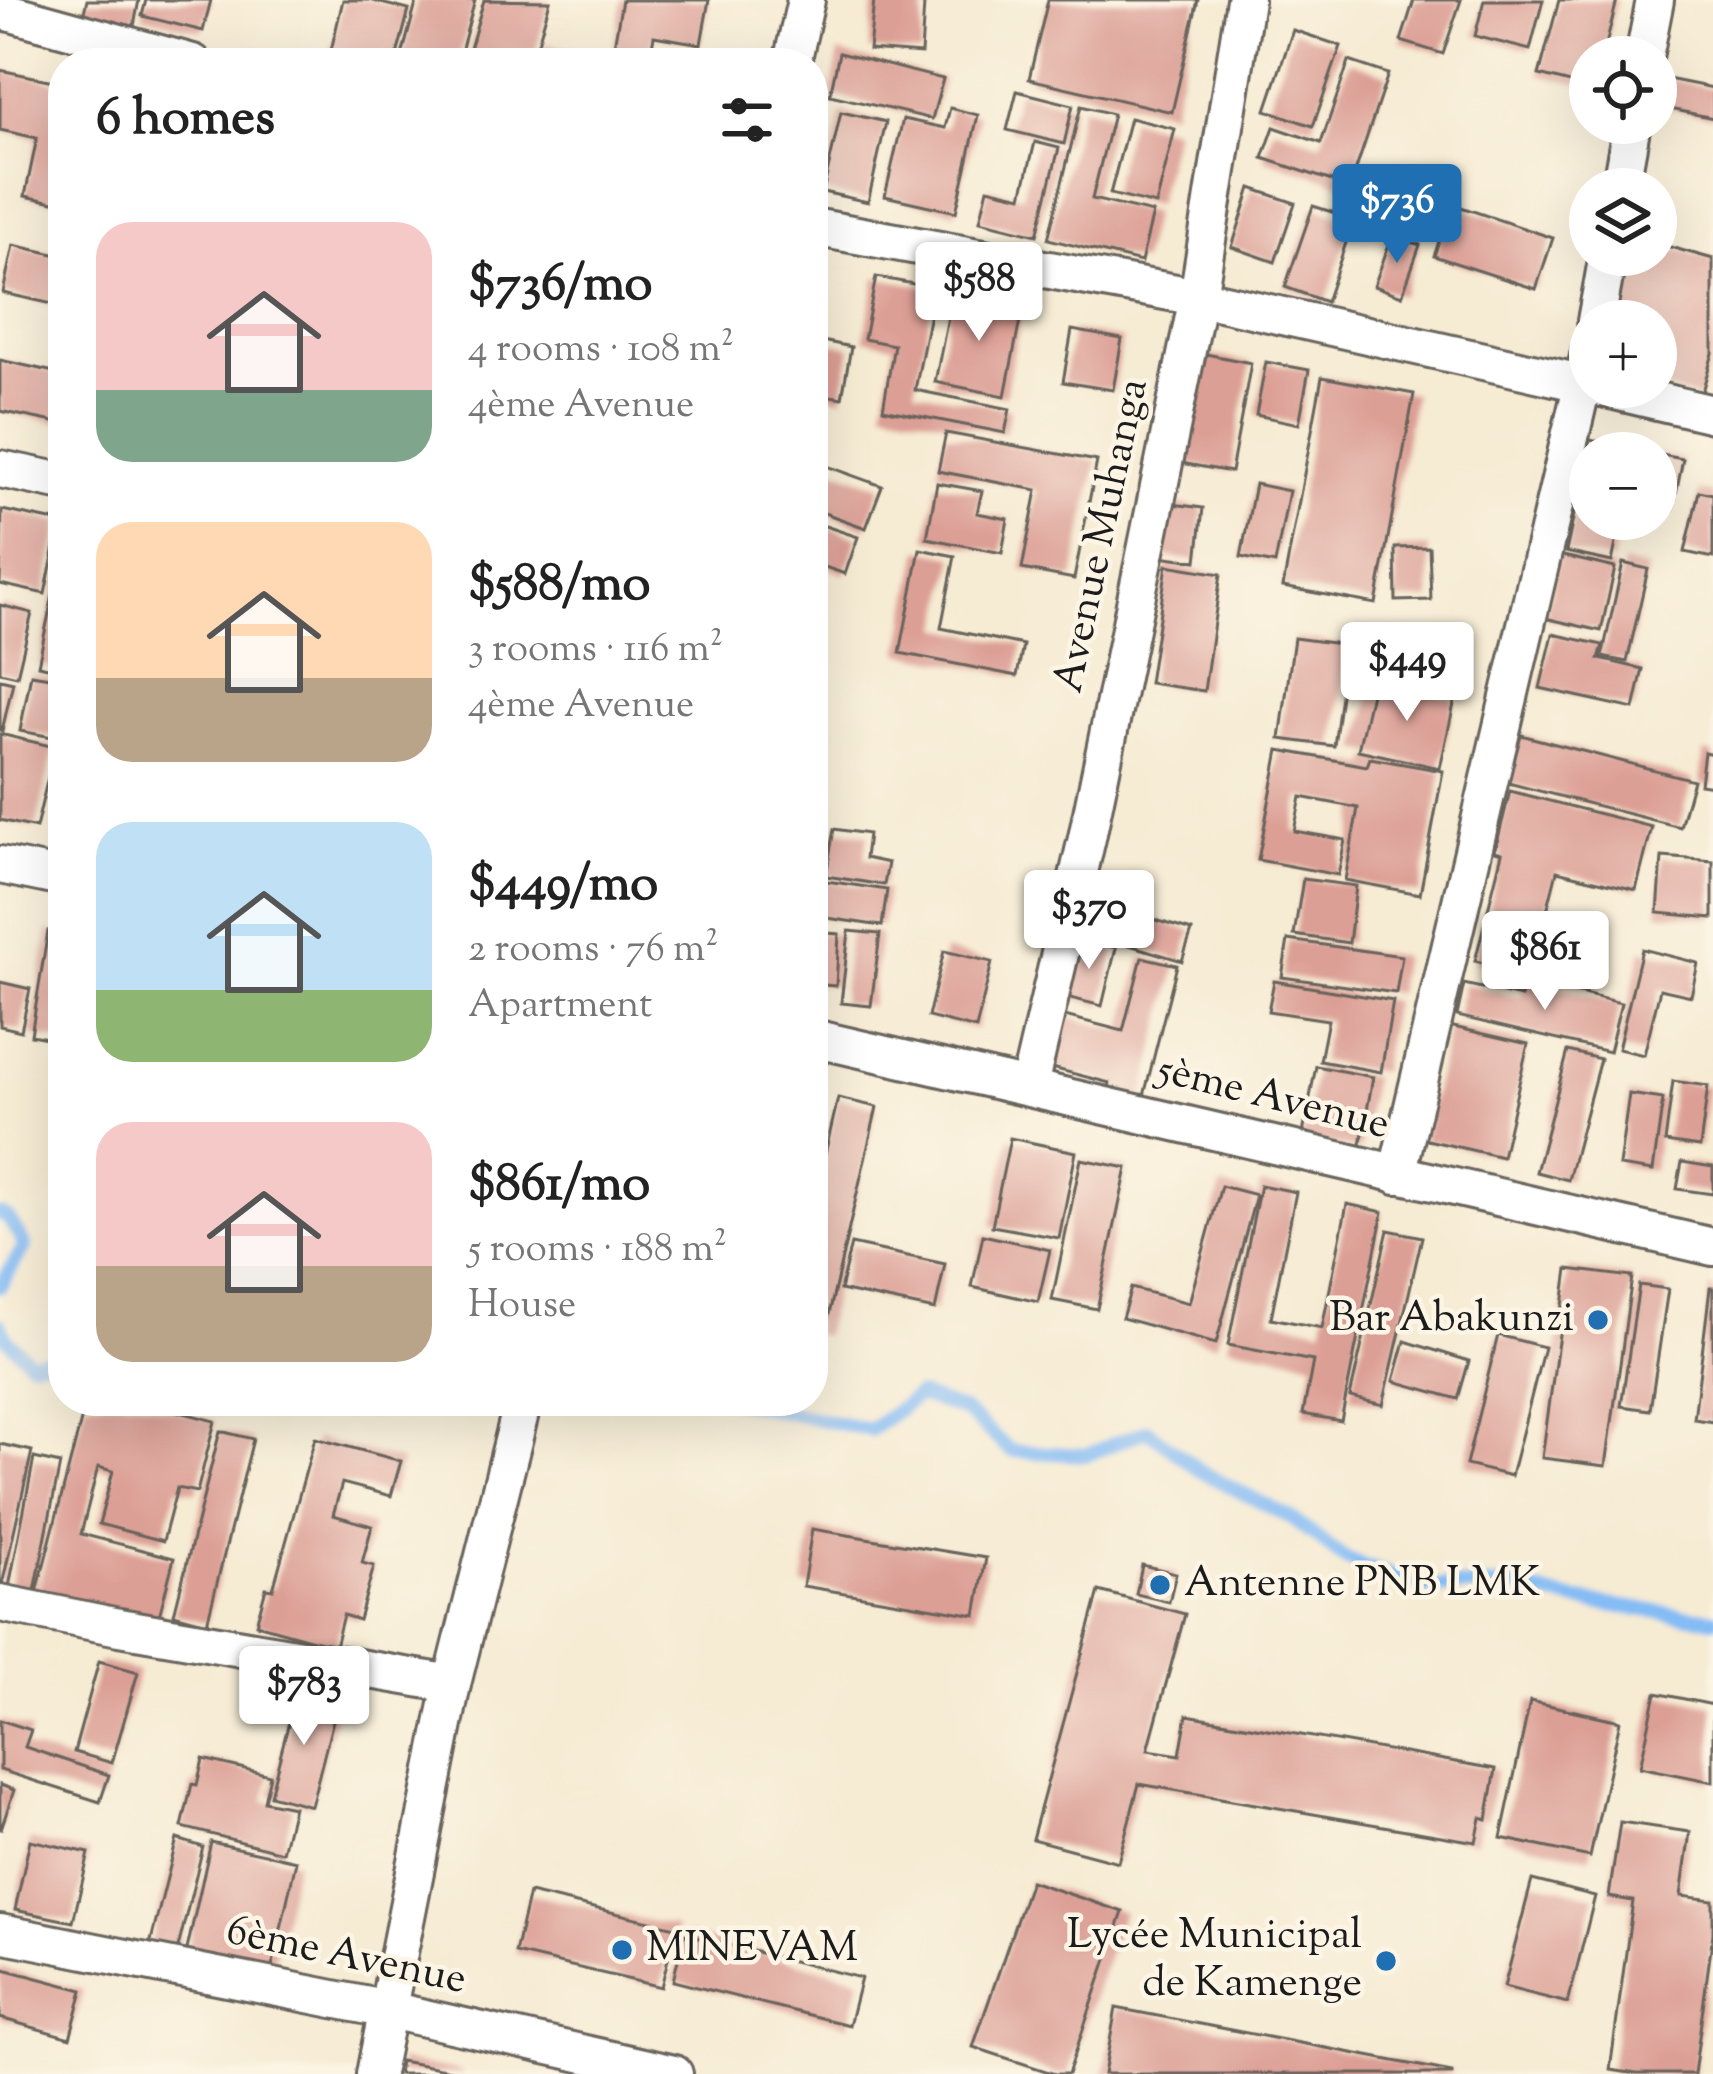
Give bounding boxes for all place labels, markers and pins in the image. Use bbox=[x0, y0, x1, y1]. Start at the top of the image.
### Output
pin: $736 bbox=[1326, 164, 1468, 266]
pin: $588 bbox=[908, 242, 1050, 344]
pin: $449 bbox=[1336, 622, 1478, 724]
pin: $370 bbox=[1018, 870, 1160, 972]
pin: $861 bbox=[1474, 911, 1616, 1013]
place label: Bar Abakunzi bbox=[1329, 1290, 1574, 1350]
marker: Bar Abakunzi bbox=[1585, 1307, 1611, 1333]
place label: Antenne PNB LMK bbox=[1184, 1555, 1541, 1615]
marker: Antenne PNB LMK bbox=[1147, 1572, 1173, 1598]
pin: $783 bbox=[233, 1646, 375, 1748]
place label: Lycée Municipal de Kamenge bbox=[1067, 1907, 1362, 2015]
place label: MINEVAM bbox=[646, 1920, 858, 1980]
marker: MINEVAM bbox=[609, 1937, 635, 1963]
marker: Lycée Municipal de Kamenge bbox=[1373, 1948, 1399, 1974]

